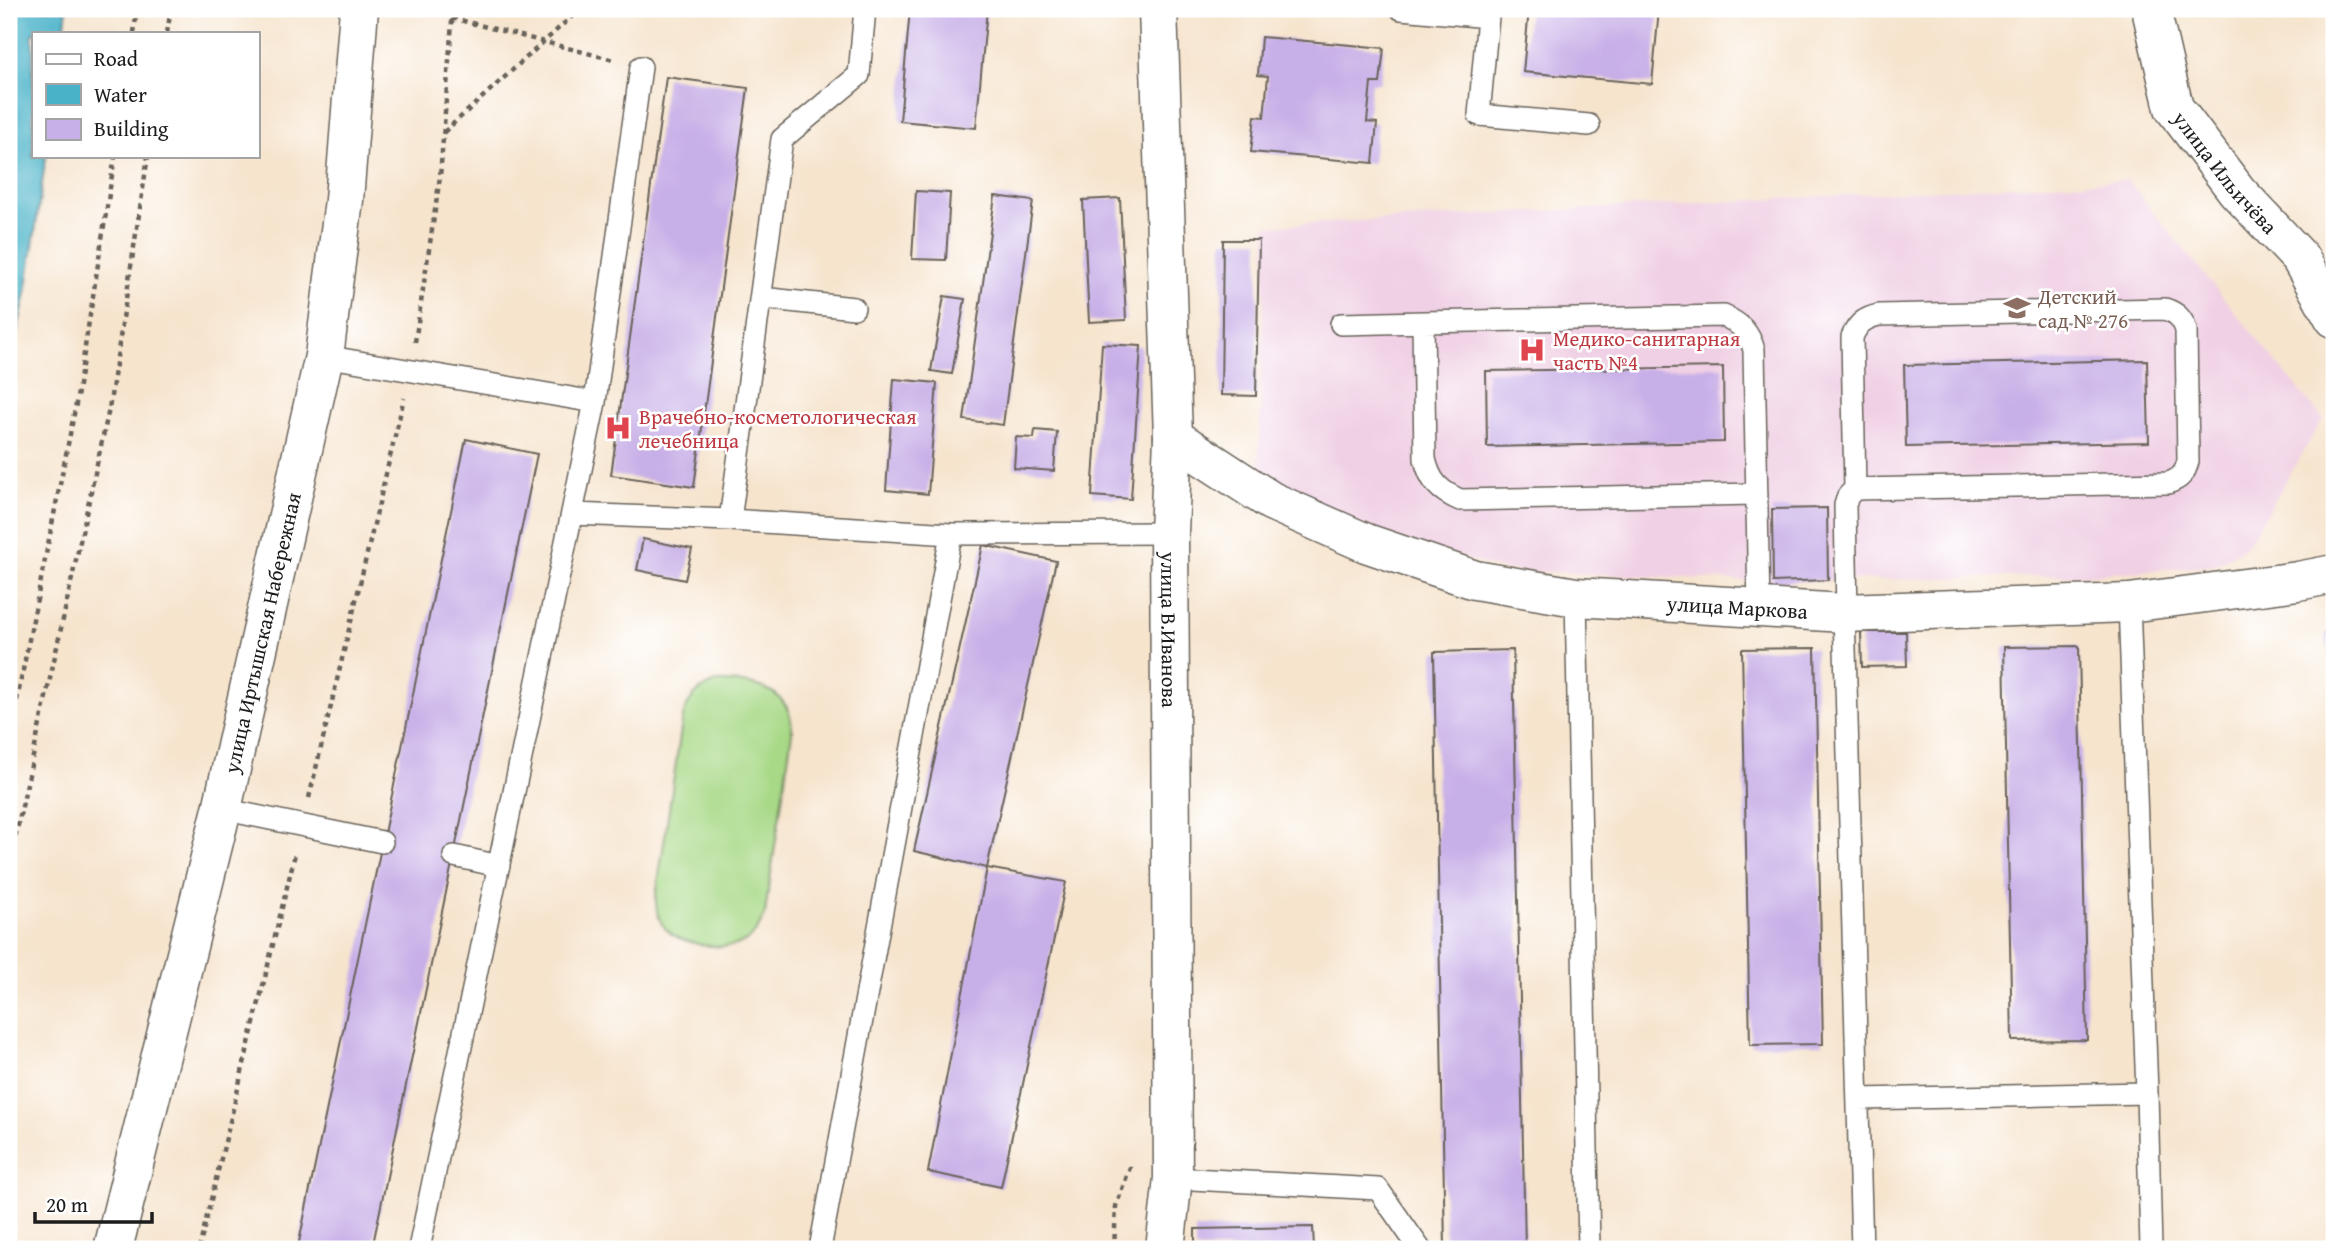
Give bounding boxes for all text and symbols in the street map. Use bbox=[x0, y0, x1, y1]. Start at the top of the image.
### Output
legend bbox=[32, 32, 259, 158]
text: Road bbox=[94, 43, 139, 74]
text: Water bbox=[94, 79, 147, 110]
street label: улица Ильичёва bbox=[2165, 103, 2285, 241]
text: Building bbox=[94, 113, 169, 144]
place label: Детский сад № 276 bbox=[2037, 281, 2128, 336]
school or university icon: Детский сад № 276 bbox=[2002, 293, 2032, 323]
place label: Медико-санитарная часть №4 bbox=[1553, 323, 1741, 378]
hospital icon: Медико-санитарная часть №4 bbox=[1517, 335, 1547, 365]
place label: Врачебно-косметологическая лечебница bbox=[639, 401, 917, 456]
hospital icon: Врачебно-косметологическая лечебница bbox=[603, 413, 633, 443]
street label: улица Иртышская Набережная bbox=[215, 489, 308, 777]
street label: улица В.Иванова bbox=[1154, 551, 1186, 708]
street label: улица Маркова bbox=[1665, 587, 1809, 626]
scale bar bbox=[35, 1181, 152, 1225]
text: 20 m bbox=[46, 1189, 88, 1220]

